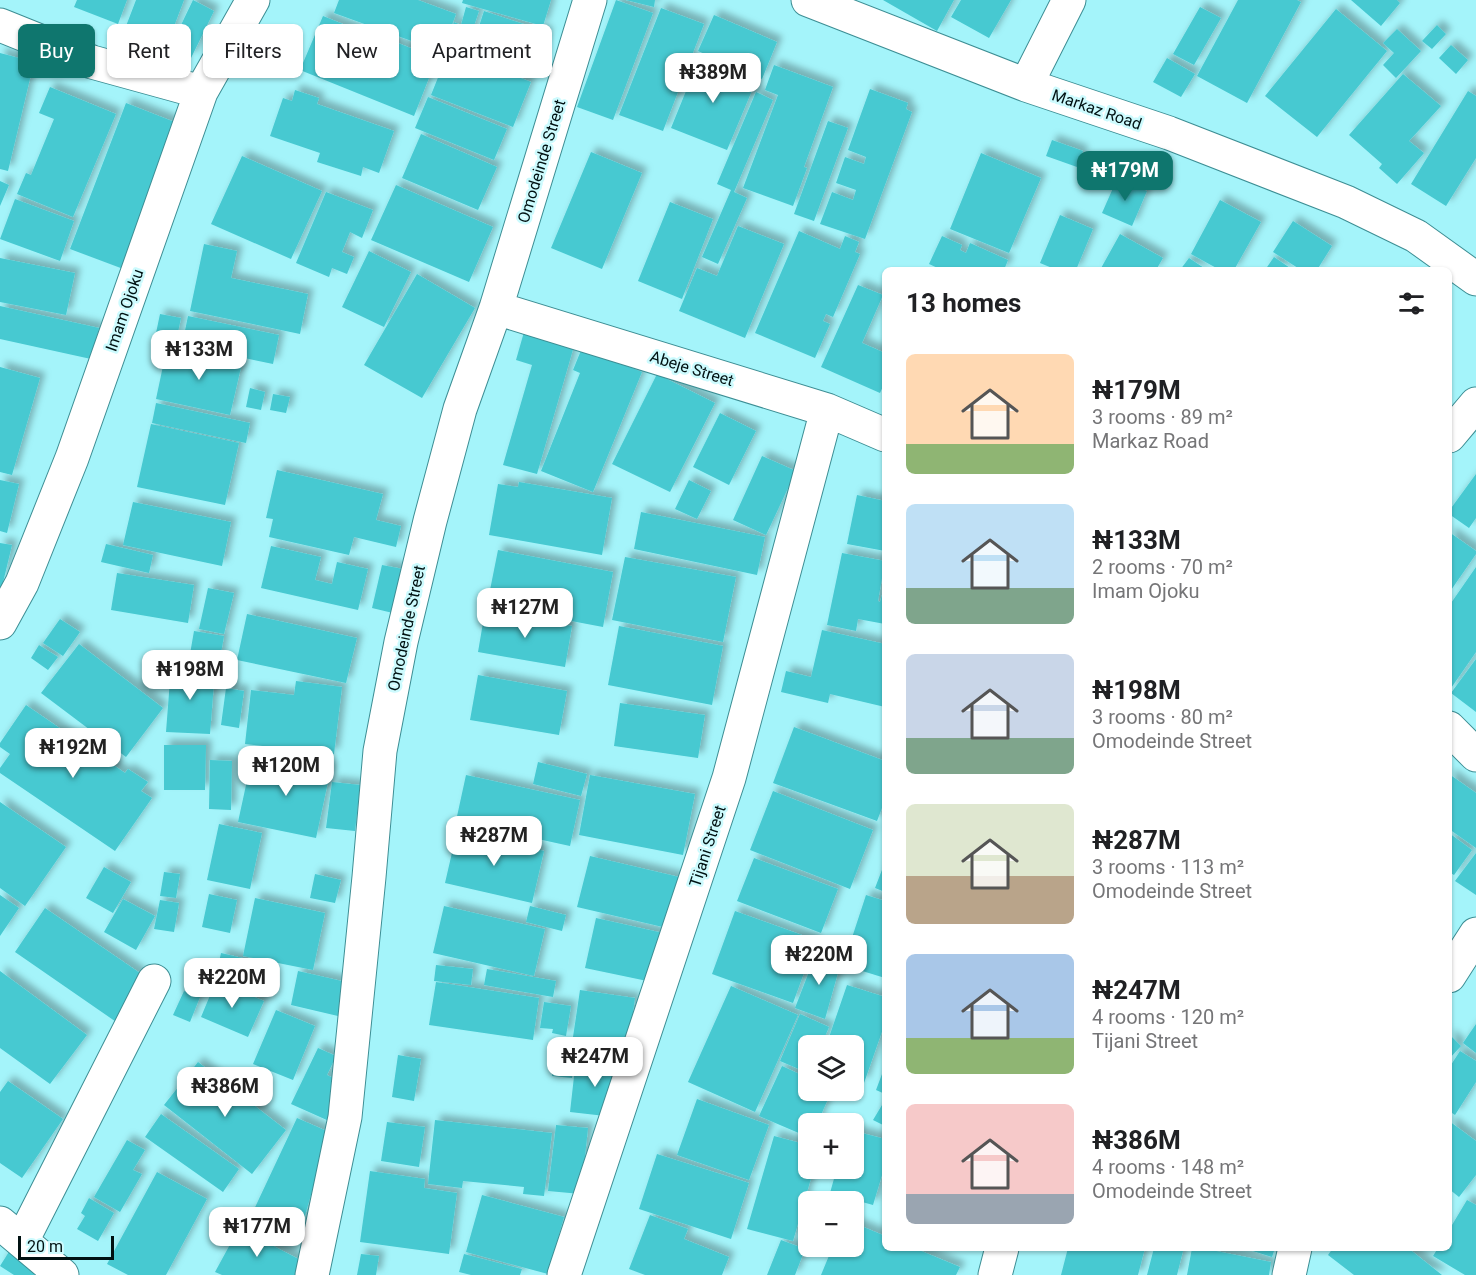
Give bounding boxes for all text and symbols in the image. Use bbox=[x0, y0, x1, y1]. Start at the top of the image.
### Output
chip: Buy bbox=[18, 24, 95, 78]
chip: Rent bbox=[107, 24, 191, 78]
chip: Filters bbox=[203, 24, 303, 78]
chip: New bbox=[315, 24, 399, 78]
chip: Apartment bbox=[411, 24, 552, 78]
pin: ₦389M bbox=[671, 53, 755, 104]
text: ₦389M bbox=[679, 60, 747, 84]
street label: Markaz Road bbox=[1050, 85, 1144, 134]
street label: Omodeinde Street bbox=[514, 97, 569, 225]
pin: ₦179M bbox=[1083, 151, 1167, 202]
text: ₦179M bbox=[1091, 158, 1159, 182]
street label: Imam Ojoku bbox=[101, 266, 147, 354]
icon: filters bbox=[1395, 287, 1428, 320]
text: 13 homes bbox=[906, 288, 1021, 318]
pin: ₦133M bbox=[157, 330, 241, 381]
text: ₦133M bbox=[165, 337, 233, 361]
street label: Abeje Street bbox=[648, 347, 736, 390]
text: ₦179M bbox=[1092, 375, 1181, 405]
icon: home bbox=[954, 378, 1026, 450]
text: 3 rooms · 89 m² bbox=[1092, 405, 1233, 429]
text: Markaz Road bbox=[1092, 429, 1209, 453]
text: ₦133M bbox=[1092, 525, 1181, 555]
icon: home bbox=[954, 528, 1026, 600]
text: 2 rooms · 70 m² bbox=[1092, 555, 1233, 579]
street label: Omodeinde Street bbox=[384, 563, 429, 693]
text: Imam Ojoku bbox=[1092, 579, 1199, 603]
pin: ₦127M bbox=[483, 588, 567, 639]
text: ₦127M bbox=[491, 595, 559, 619]
pin: ₦198M bbox=[148, 650, 232, 701]
text: ₦198M bbox=[156, 657, 224, 681]
text: ₦198M bbox=[1092, 675, 1181, 705]
icon: home bbox=[954, 678, 1026, 750]
text: 3 rooms · 80 m² bbox=[1092, 705, 1233, 729]
pin: ₦192M bbox=[31, 728, 115, 779]
text: Omodeinde Street bbox=[1092, 729, 1252, 753]
text: ₦192M bbox=[39, 735, 107, 759]
pin: ₦120M bbox=[244, 746, 328, 797]
text: ₦120M bbox=[252, 753, 320, 777]
street label: Tijani Street bbox=[685, 803, 730, 889]
pin: ₦287M bbox=[452, 816, 536, 867]
text: ₦287M bbox=[460, 823, 528, 847]
text: ₦287M bbox=[1092, 825, 1181, 855]
icon: home bbox=[954, 828, 1026, 900]
text: 3 rooms · 113 m² bbox=[1092, 855, 1244, 879]
text: Omodeinde Street bbox=[1092, 879, 1252, 903]
pin: ₦220M bbox=[777, 935, 861, 986]
text: ₦220M bbox=[785, 942, 853, 966]
pin: ₦220M bbox=[190, 958, 274, 1009]
text: ₦220M bbox=[198, 965, 266, 989]
text: ₦247M bbox=[1092, 975, 1181, 1005]
icon: home bbox=[954, 978, 1026, 1050]
text: 4 rooms · 120 m² bbox=[1092, 1005, 1244, 1029]
text: Tijani Street bbox=[1092, 1029, 1198, 1053]
map controls bbox=[798, 1035, 864, 1257]
button: layers bbox=[798, 1035, 864, 1101]
pin: ₦247M bbox=[553, 1037, 637, 1088]
text: ₦247M bbox=[561, 1044, 629, 1068]
pin: ₦386M bbox=[183, 1067, 267, 1118]
text: ₦386M bbox=[191, 1074, 259, 1098]
button: + bbox=[798, 1113, 864, 1179]
text: ₦386M bbox=[1092, 1125, 1181, 1155]
icon: home bbox=[954, 1128, 1026, 1200]
text: 4 rooms · 148 m² bbox=[1092, 1155, 1244, 1179]
text: Omodeinde Street bbox=[1092, 1179, 1252, 1203]
button: − bbox=[798, 1191, 864, 1257]
pin: ₦177M bbox=[215, 1207, 299, 1258]
text: ₦177M bbox=[223, 1214, 291, 1238]
scale bar bbox=[18, 1233, 114, 1260]
text: 20 m bbox=[27, 1237, 63, 1256]

